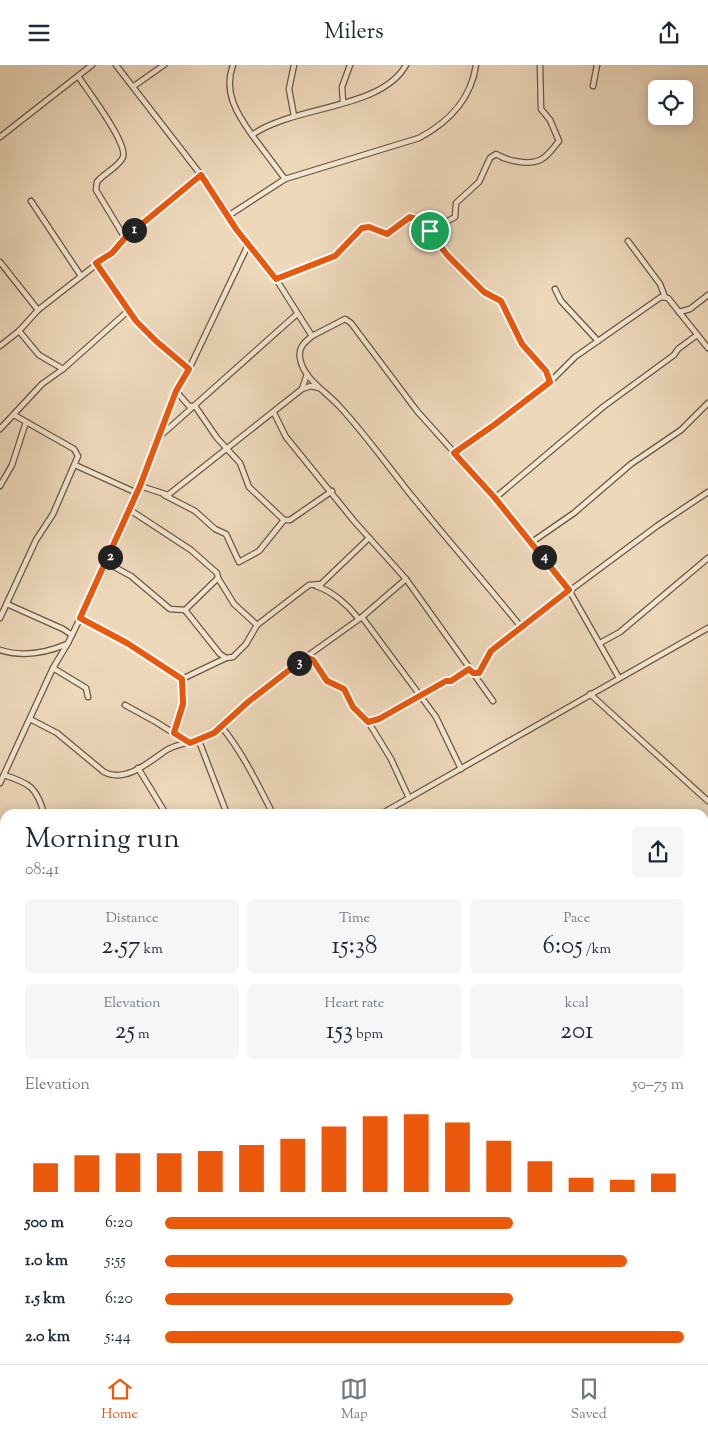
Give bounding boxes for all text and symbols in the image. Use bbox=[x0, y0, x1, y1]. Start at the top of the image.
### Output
text: Milers bbox=[324, 17, 384, 49]
icon: menu bbox=[25, 19, 53, 47]
icon: share bbox=[655, 19, 683, 47]
map controls bbox=[648, 80, 693, 125]
button: locate bbox=[648, 80, 693, 125]
pin bbox=[409, 210, 451, 252]
pin: 1 bbox=[122, 217, 146, 243]
icon: arrive bbox=[416, 217, 444, 245]
text: 1 bbox=[132, 220, 137, 240]
pin: 2 bbox=[98, 545, 122, 569]
pin: 4 bbox=[532, 545, 556, 569]
text: 2 bbox=[107, 547, 114, 567]
text: 4 bbox=[541, 547, 548, 567]
pin: 3 bbox=[286, 651, 312, 675]
text: 3 bbox=[297, 653, 302, 673]
text: Morning run bbox=[25, 820, 180, 860]
button: share bbox=[632, 826, 684, 878]
text: 08:41 bbox=[25, 859, 59, 882]
text: Distance bbox=[106, 909, 159, 929]
text: Time bbox=[339, 909, 370, 929]
text: Pace bbox=[563, 909, 590, 929]
text: 2.57 bbox=[102, 929, 141, 965]
text: 15:38 bbox=[331, 929, 378, 965]
text: 6:05 bbox=[543, 929, 583, 965]
text: km bbox=[141, 940, 163, 960]
text: /km bbox=[583, 940, 611, 960]
text: Elevation bbox=[104, 994, 161, 1014]
text: Heart rate bbox=[325, 994, 384, 1014]
text: kcal bbox=[565, 994, 589, 1014]
text: 25 bbox=[115, 1014, 135, 1050]
text: 153 bbox=[326, 1014, 353, 1050]
text: 201 bbox=[560, 1014, 593, 1050]
text: m bbox=[135, 1025, 150, 1045]
text: bpm bbox=[353, 1025, 383, 1045]
text: Elevation bbox=[25, 1074, 90, 1097]
text: 50–75 m bbox=[632, 1074, 684, 1097]
text: 500 m bbox=[25, 1212, 64, 1235]
text: 6:20 bbox=[105, 1212, 133, 1235]
text: 1.0 km bbox=[25, 1250, 68, 1273]
text: 5:55 bbox=[105, 1250, 126, 1273]
text: 1.5 km bbox=[25, 1288, 65, 1311]
text: 6:20 bbox=[105, 1288, 133, 1311]
text: 2.0 km bbox=[25, 1326, 70, 1349]
text: 5:44 bbox=[105, 1326, 131, 1349]
tab: Home bbox=[101, 1375, 138, 1425]
tab: Map bbox=[340, 1375, 368, 1425]
tab: Saved bbox=[571, 1375, 607, 1425]

